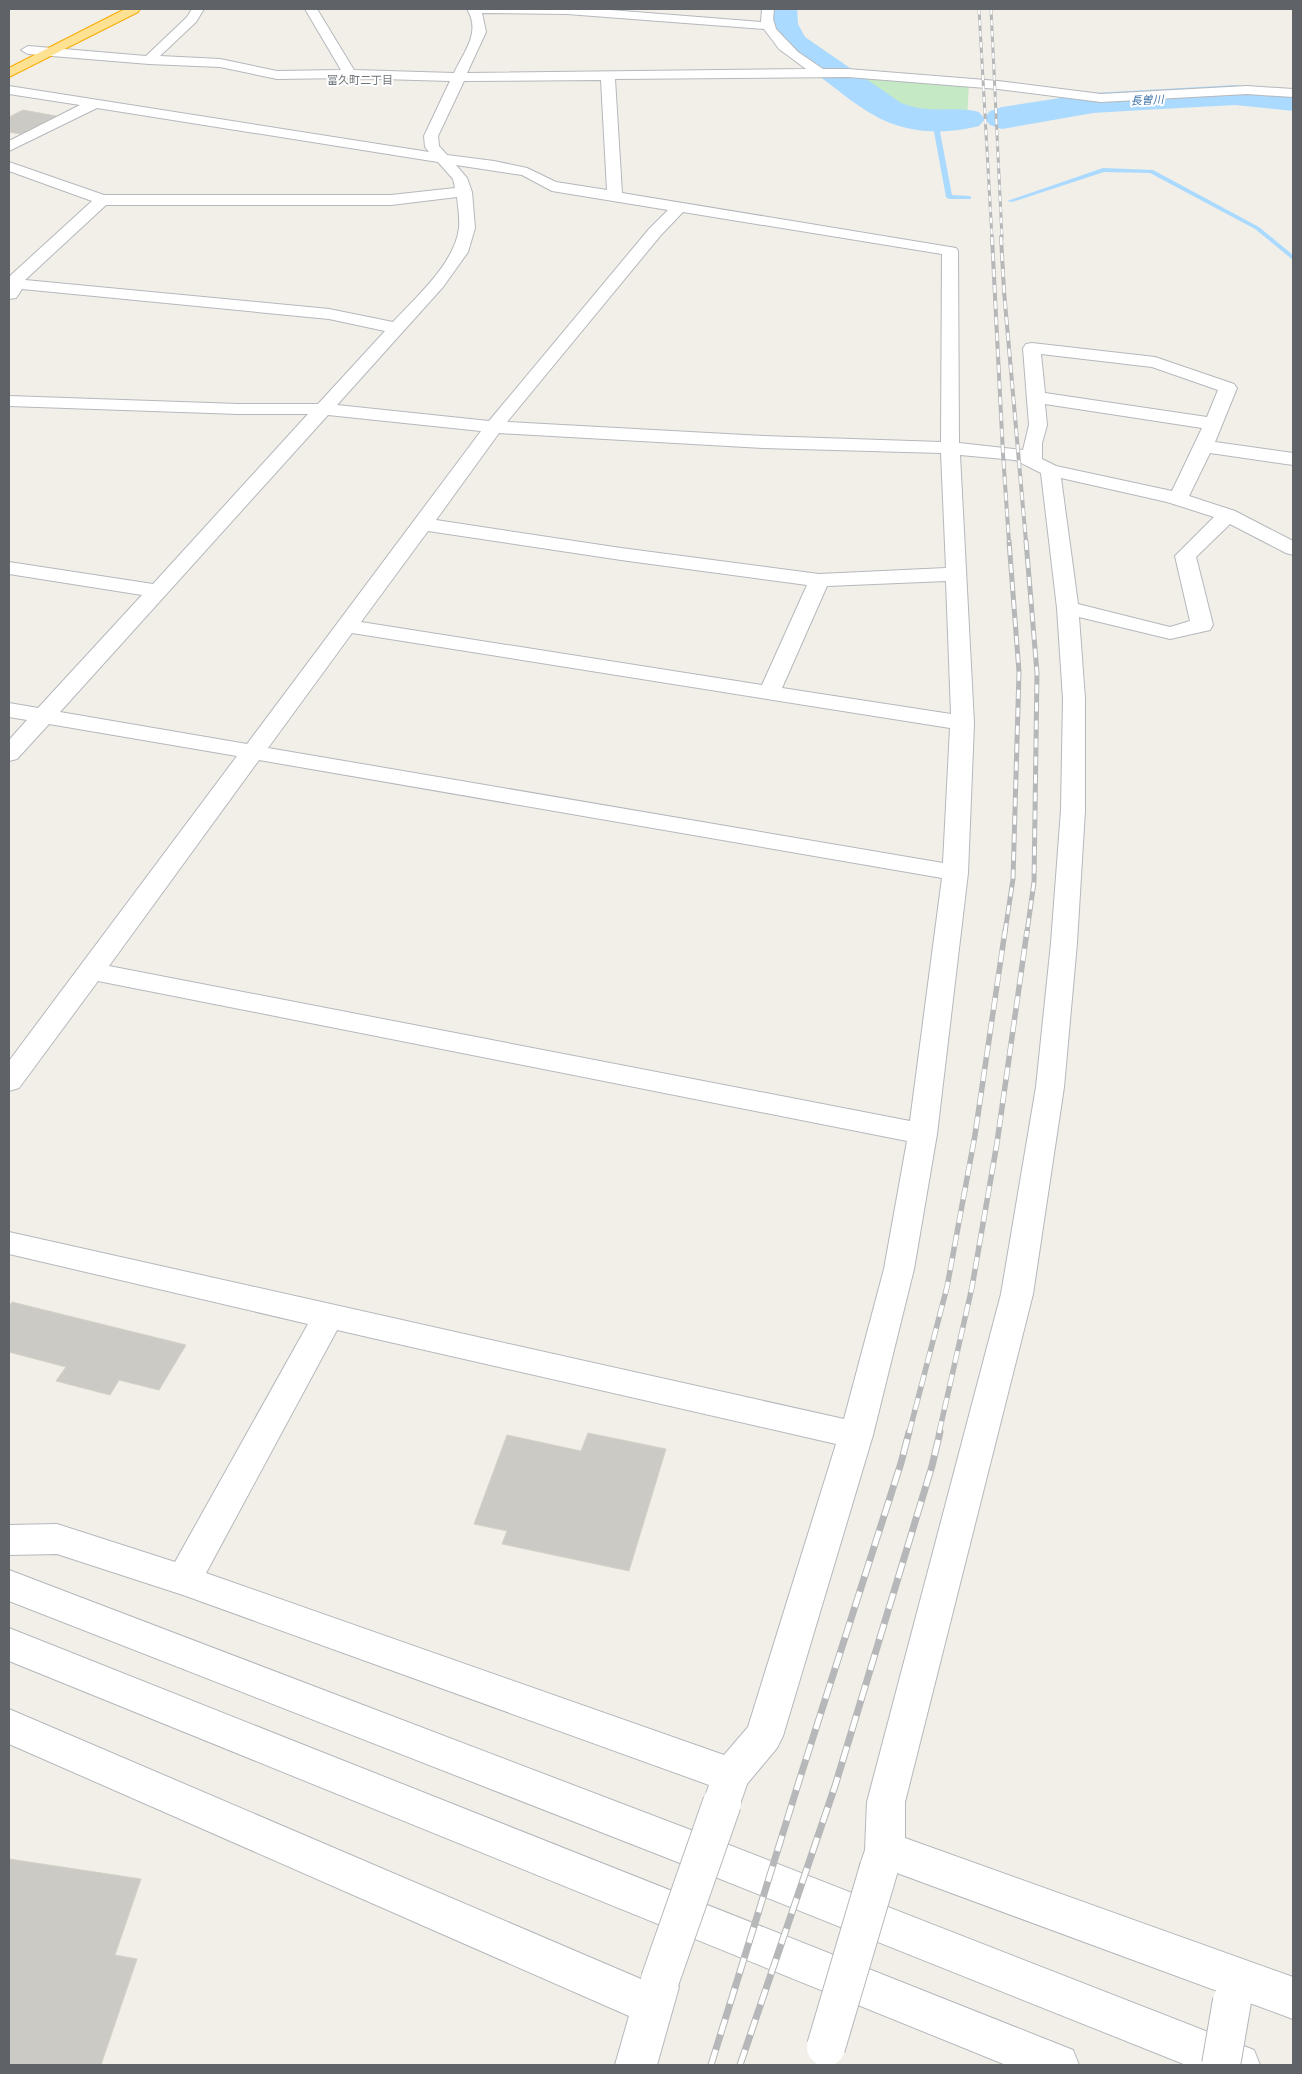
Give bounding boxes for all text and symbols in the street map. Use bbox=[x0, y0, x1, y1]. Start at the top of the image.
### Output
district label: 富久町二丁目 bbox=[327, 74, 393, 87]
water label: 長曽川 bbox=[1130, 93, 1165, 108]

